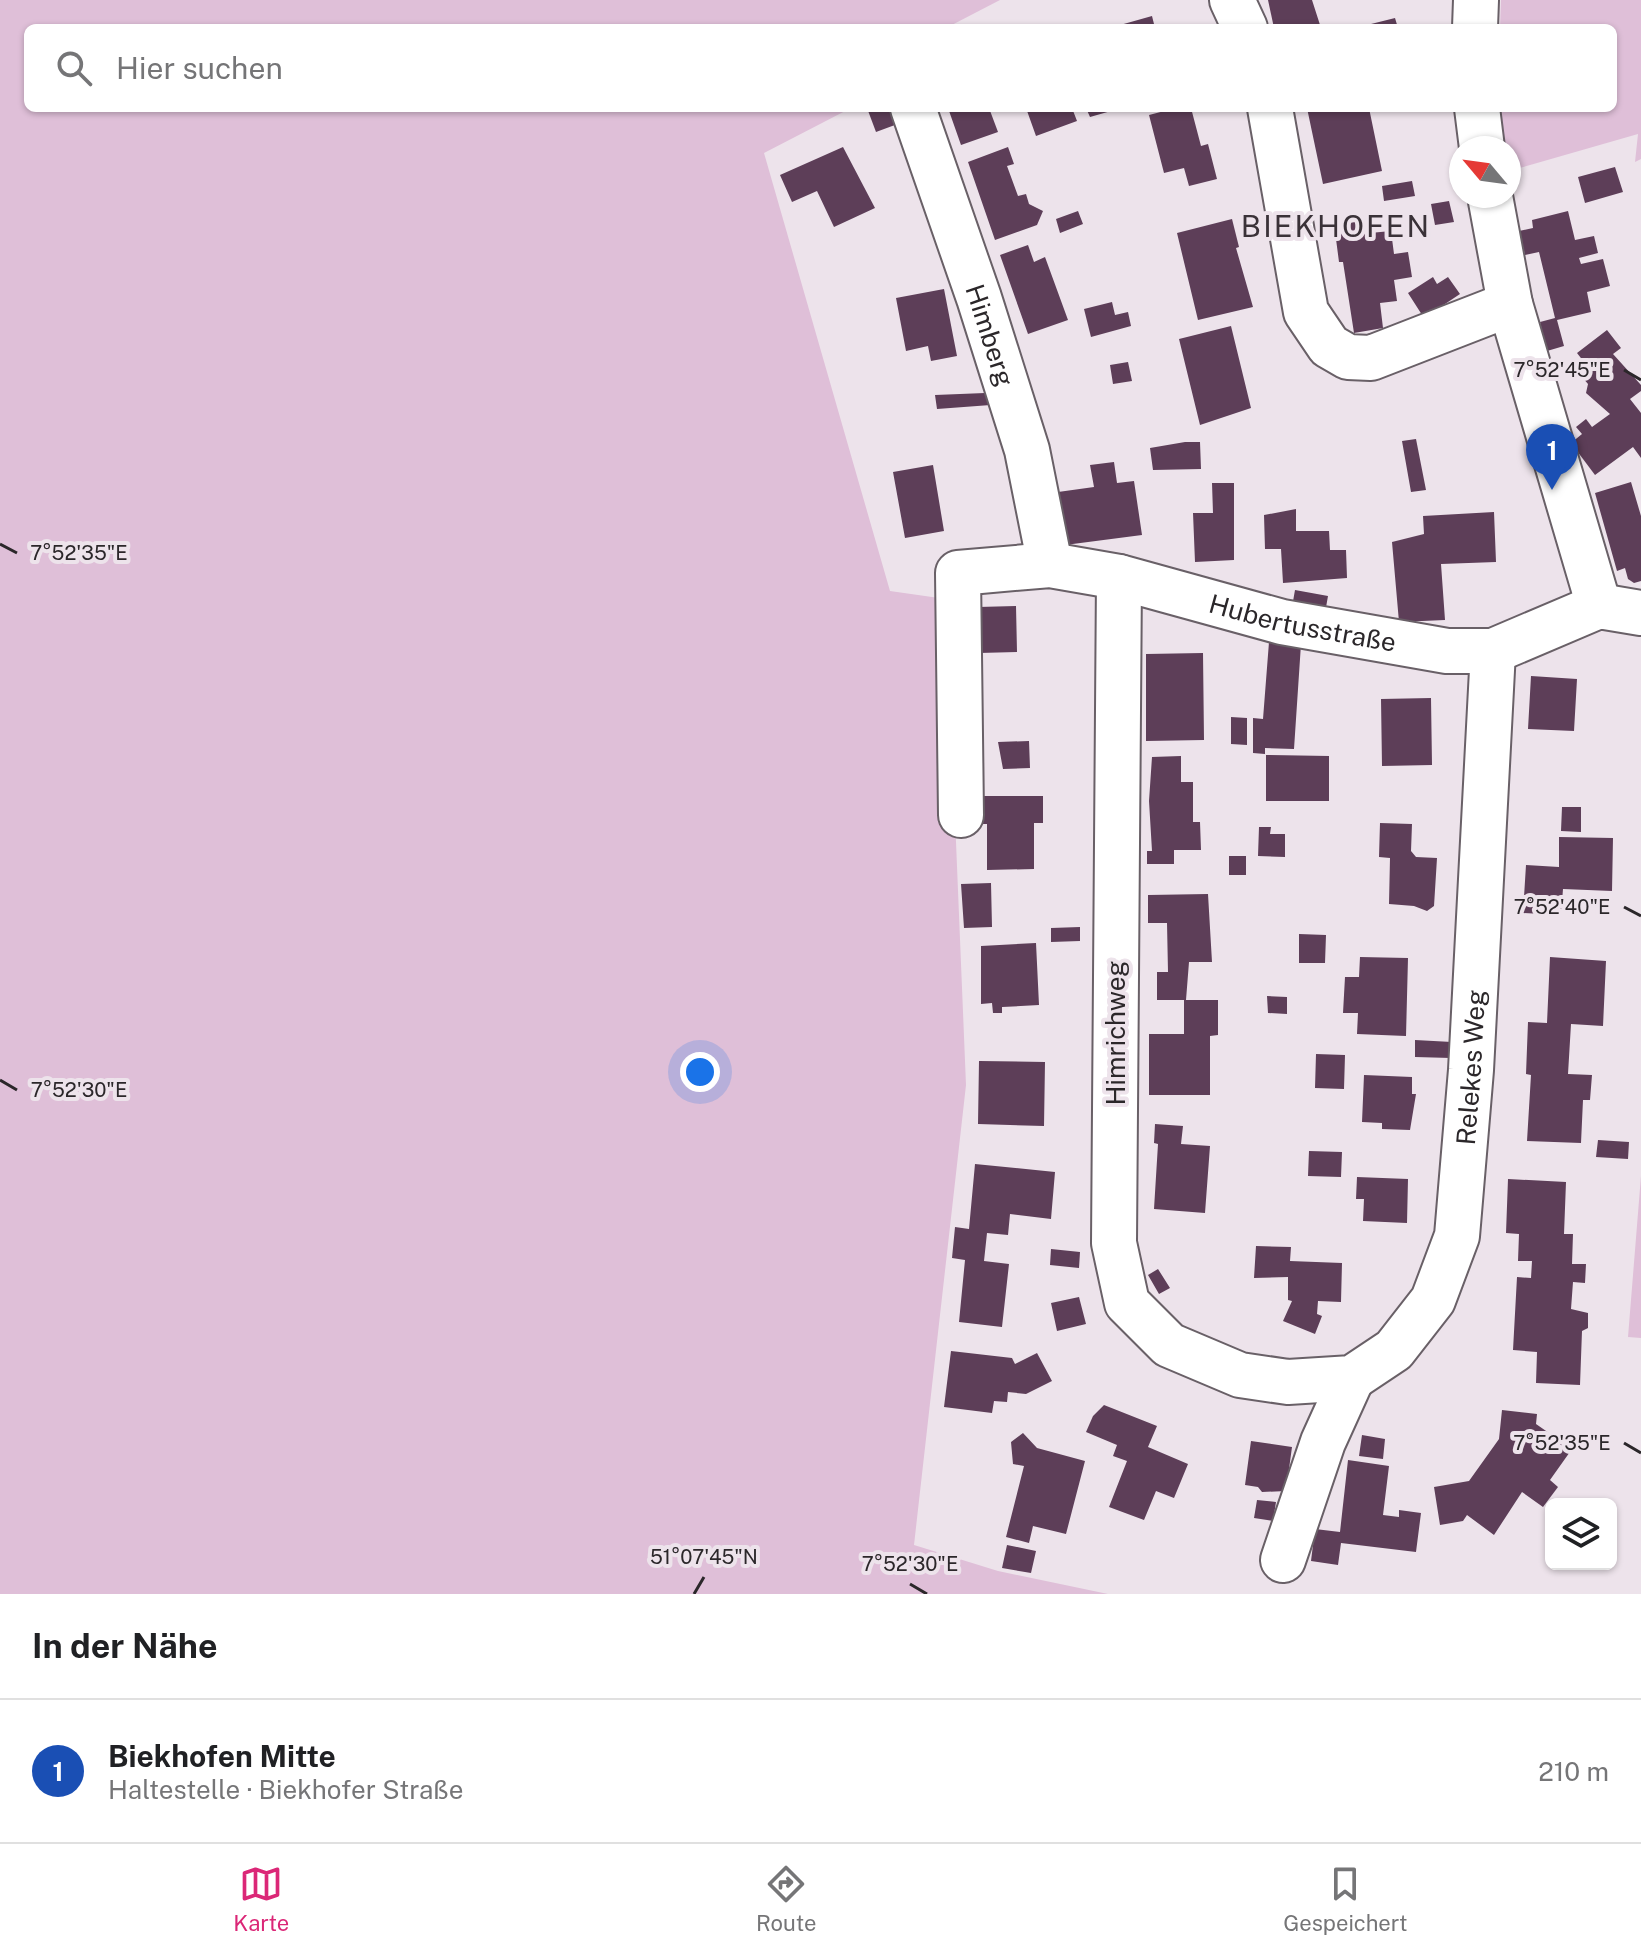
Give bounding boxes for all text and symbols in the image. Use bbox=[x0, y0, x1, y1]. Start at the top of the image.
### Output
search box bbox=[24, 24, 1617, 112]
icon: search bbox=[52, 46, 96, 90]
text: Hier suchen bbox=[116, 50, 283, 86]
north arrow bbox=[1449, 136, 1521, 208]
district label: BIEKHOFEN bbox=[1241, 208, 1431, 244]
street label: Himberg bbox=[960, 280, 1021, 390]
text: 7°52'45"E bbox=[1513, 358, 1611, 382]
pin: 1 bbox=[1526, 424, 1578, 490]
text: 7°52'35"E bbox=[30, 541, 128, 565]
street label: Hubertusstraße bbox=[1206, 587, 1399, 657]
text: 7°52'40"E bbox=[1514, 895, 1610, 919]
street label: Himrichweg bbox=[1100, 961, 1131, 1105]
street label: Relekes Weg bbox=[1449, 989, 1491, 1146]
your location bbox=[680, 1052, 720, 1092]
text: 7°52'30"E bbox=[31, 1078, 127, 1102]
text: 7°52'35"E bbox=[1513, 1431, 1611, 1455]
map controls bbox=[1545, 1498, 1617, 1570]
button: layers bbox=[1545, 1498, 1617, 1570]
text: 51°07'45"N bbox=[650, 1545, 758, 1569]
text: 7°52'30"E bbox=[862, 1552, 958, 1576]
text: In der Nähe bbox=[32, 1626, 218, 1666]
text: Biekhofen Mitte bbox=[108, 1738, 336, 1774]
text: 1 bbox=[52, 1756, 64, 1787]
text: 210 m bbox=[1538, 1756, 1609, 1787]
text: Haltestelle · Biekhofer Straße bbox=[108, 1774, 463, 1805]
tab: Karte bbox=[233, 1862, 289, 1936]
tab: Route bbox=[756, 1862, 816, 1936]
tab: Gespeichert bbox=[1283, 1862, 1408, 1936]

